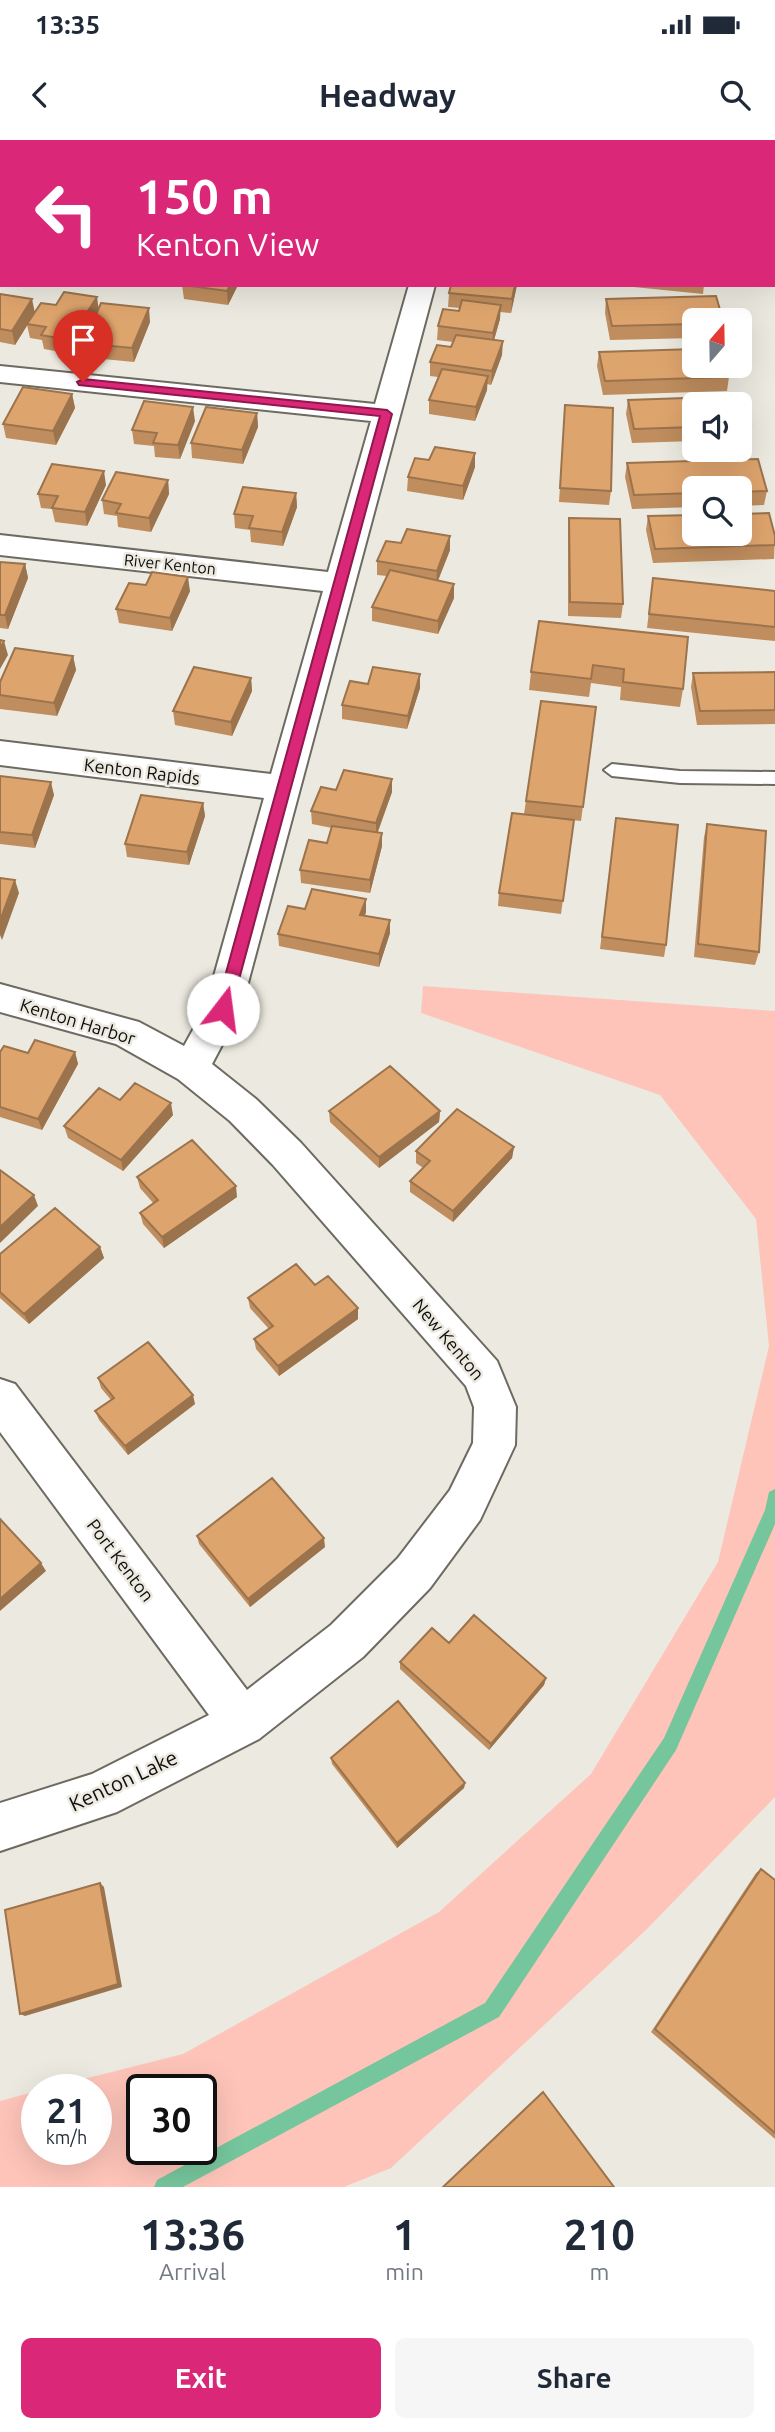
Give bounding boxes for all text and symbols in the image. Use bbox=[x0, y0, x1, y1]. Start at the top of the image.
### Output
text: 13:35 bbox=[35, 10, 100, 39]
icon: back bbox=[21, 76, 59, 114]
icon: search bbox=[716, 76, 754, 114]
text: Headway bbox=[319, 77, 456, 113]
icon: left bbox=[21, 168, 112, 259]
text: 150 m bbox=[136, 168, 273, 223]
text: Kenton View bbox=[136, 226, 319, 262]
north arrow bbox=[682, 308, 752, 378]
map controls bbox=[682, 308, 752, 546]
pin bbox=[53, 310, 113, 382]
icon: arrive bbox=[64, 321, 102, 359]
button: sound bbox=[682, 392, 752, 462]
button: search bbox=[682, 476, 752, 546]
street label: River Kenton bbox=[123, 550, 217, 578]
street label: Kenton Rapids bbox=[83, 754, 201, 788]
position arrow bbox=[186, 972, 260, 1046]
street label: Kenton Harbor bbox=[18, 994, 138, 1048]
street label: New Kenton bbox=[409, 1294, 489, 1384]
street label: Port Kenton bbox=[84, 1515, 158, 1605]
street label: Kenton Lake bbox=[65, 1744, 181, 1816]
speed limit sign: 30 bbox=[126, 2074, 217, 2165]
text: 21 bbox=[47, 2090, 86, 2130]
text: km/h bbox=[46, 2127, 87, 2147]
text: 13:36 bbox=[140, 2211, 245, 2258]
text: 1 bbox=[393, 2211, 416, 2258]
text: 210 bbox=[564, 2211, 635, 2258]
text: Arrival bbox=[159, 2259, 226, 2284]
text: min bbox=[385, 2259, 424, 2284]
text: m bbox=[589, 2259, 609, 2284]
button: Exit bbox=[21, 2338, 381, 2418]
button: Share bbox=[395, 2338, 754, 2418]

